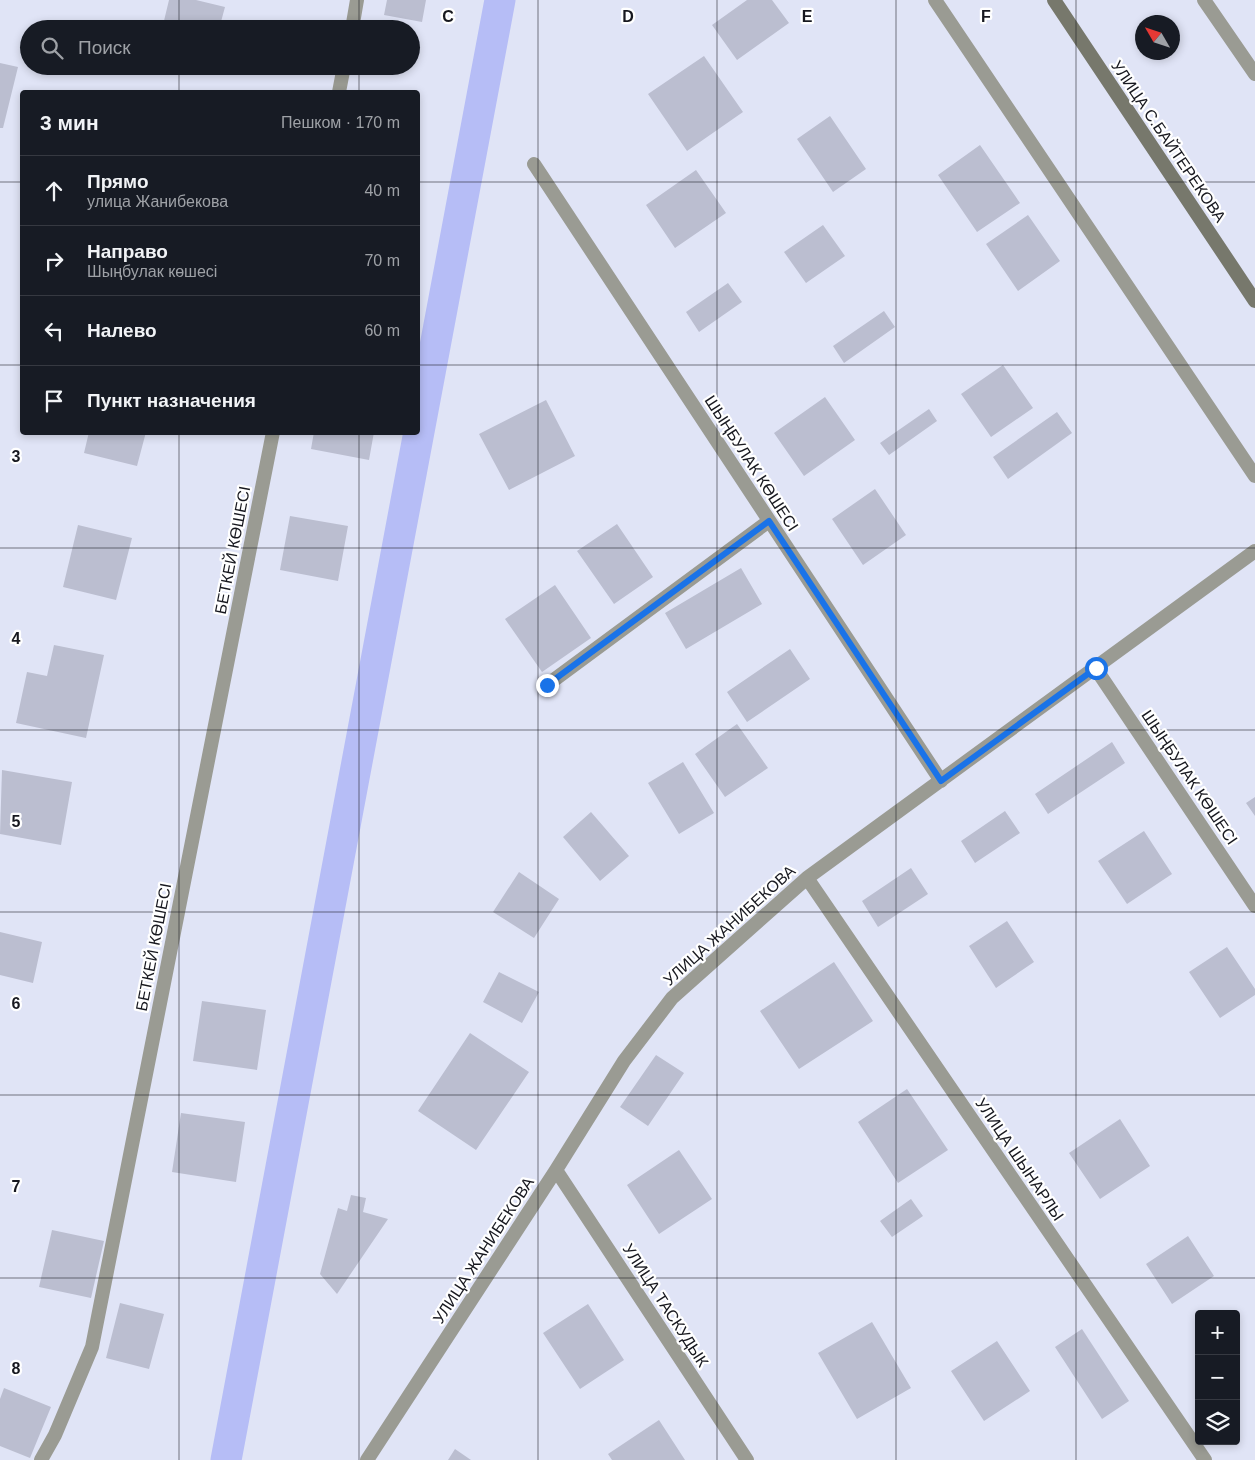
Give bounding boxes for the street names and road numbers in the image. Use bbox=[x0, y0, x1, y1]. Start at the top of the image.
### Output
street label: УЛИЦА С.БАЙТЕРЕКОВА bbox=[1108, 57, 1230, 226]
street label: ШЫҢБУЛАК КӨШЕСІ bbox=[701, 392, 802, 534]
street label: БЕТКЕЙ КӨШЕСІ bbox=[211, 484, 253, 616]
street label: ШЫҢБУЛАК КӨШЕСІ bbox=[1138, 707, 1241, 848]
street label: УЛИЦА ЖАНИБЕКОВА bbox=[660, 862, 799, 989]
street label: БЕТКЕЙ КӨШЕСІ bbox=[132, 881, 174, 1013]
street label: УЛИЦА ШЫНАРЛЫ bbox=[972, 1095, 1067, 1224]
street label: УЛИЦА ЖАНИБЕКОВА bbox=[430, 1174, 537, 1326]
street label: УЛИЦА ТАСКУДЫК bbox=[620, 1241, 712, 1370]

